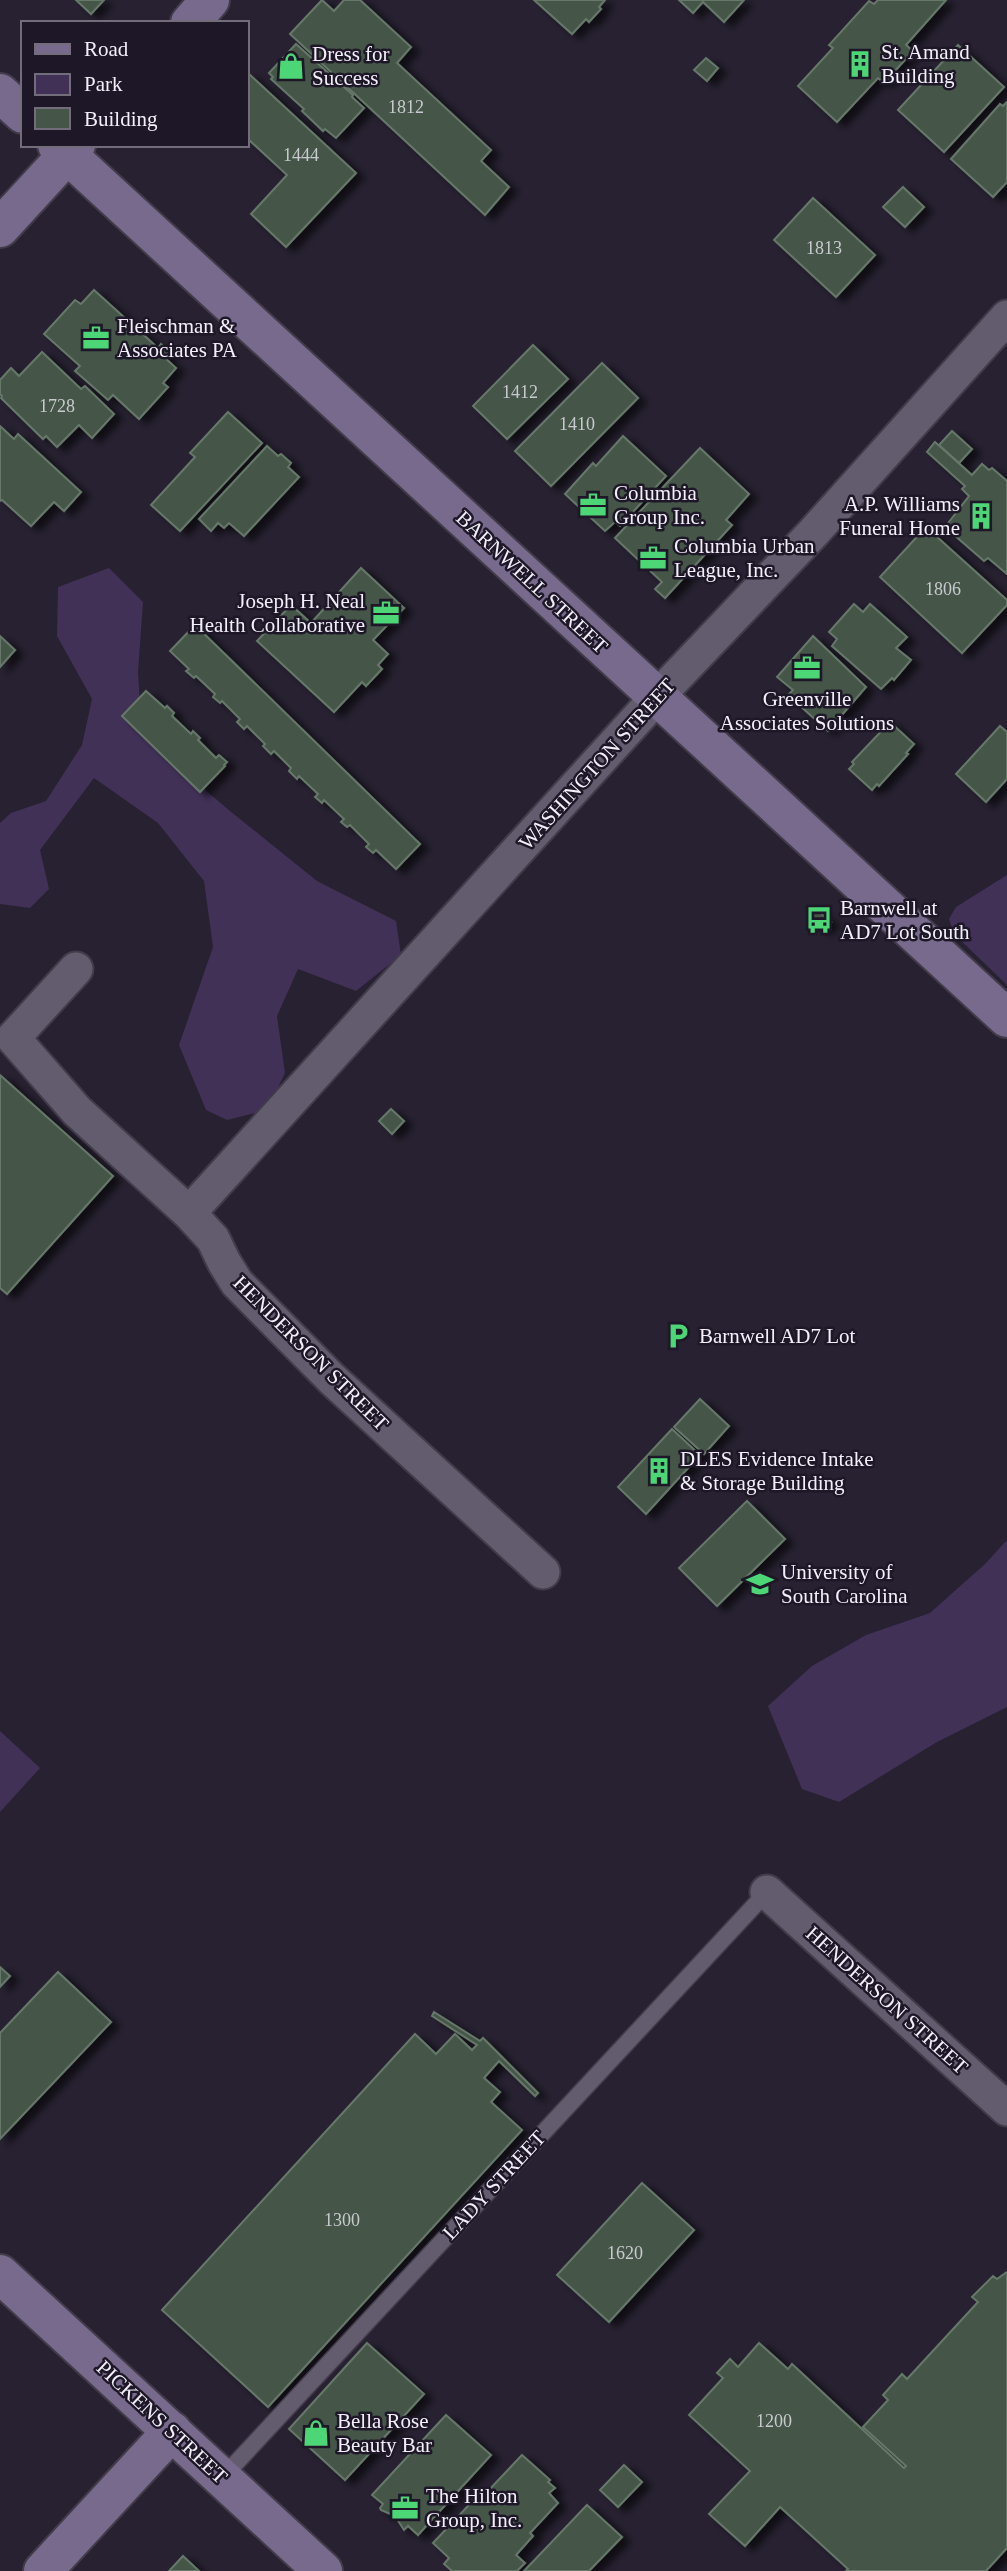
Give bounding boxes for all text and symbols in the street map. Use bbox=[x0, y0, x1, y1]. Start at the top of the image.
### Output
legend bbox=[21, 21, 248, 147]
text: Road bbox=[84, 37, 129, 61]
place label: St. Amand Building bbox=[881, 40, 970, 88]
place label: Dress for Success bbox=[312, 42, 390, 90]
building icon: St. Amand Building bbox=[845, 49, 875, 79]
shop icon: Dress for Success bbox=[276, 51, 306, 81]
text: Park bbox=[84, 72, 123, 96]
house number: 1812 bbox=[388, 97, 424, 117]
text: Building bbox=[84, 107, 158, 131]
house number: 1444 bbox=[283, 145, 319, 165]
house number: 1813 bbox=[806, 238, 842, 258]
place label: Fleischman & Associates PA bbox=[117, 314, 238, 362]
office icon: Fleischman & Associates PA bbox=[81, 323, 111, 353]
house number: 1412 bbox=[502, 382, 538, 402]
house number: 1728 bbox=[39, 396, 75, 416]
house number: 1410 bbox=[559, 414, 595, 434]
place label: Columbia Group Inc. bbox=[614, 481, 705, 529]
office icon: Columbia Group Inc. bbox=[578, 490, 608, 520]
place label: A.P. Williams Funeral Home bbox=[839, 492, 960, 540]
building icon: A.P. Williams Funeral Home bbox=[966, 501, 996, 531]
street label: BARNWELL STREET bbox=[451, 506, 613, 658]
place label: Columbia Urban League, Inc. bbox=[674, 534, 815, 582]
office icon: Columbia Urban League, Inc. bbox=[638, 543, 668, 573]
house number: 1806 bbox=[925, 579, 961, 599]
place label: Joseph H. Neal Health Collaborative bbox=[189, 589, 365, 637]
office icon: Joseph H. Neal Health Collaborative bbox=[371, 598, 401, 628]
office icon: Greenville Associates Solutions bbox=[792, 653, 822, 683]
street label: WASHINGTON STREET bbox=[514, 673, 680, 854]
place label: Greenville Associates Solutions bbox=[720, 687, 894, 735]
place label: Barnwell at AD7 Lot South bbox=[840, 896, 970, 944]
bus stop icon: Barnwell at AD7 Lot South bbox=[804, 905, 834, 935]
street label: HENDERSON STREET bbox=[228, 1270, 394, 1436]
parking icon: Barnwell AD7 Lot bbox=[663, 1321, 693, 1351]
place label: Barnwell AD7 Lot bbox=[699, 1324, 855, 1348]
place label: DLES Evidence Intake & Storage Building bbox=[680, 1447, 874, 1495]
building icon: DLES Evidence Intake & Storage Building bbox=[644, 1456, 674, 1486]
place label: University of South Carolina bbox=[781, 1560, 908, 1608]
school or university icon: University of South Carolina bbox=[745, 1569, 775, 1599]
street label: HENDERSON STREET bbox=[801, 1921, 973, 2079]
street label: LADY STREET bbox=[438, 2126, 551, 2244]
house number: 1300 bbox=[324, 2210, 360, 2230]
house number: 1620 bbox=[607, 2243, 643, 2263]
street label: PICKENS STREET bbox=[92, 2355, 232, 2489]
place label: Bella Rose Beauty Bar bbox=[337, 2409, 432, 2457]
house number: 1200 bbox=[756, 2411, 792, 2431]
shop icon: Bella Rose Beauty Bar bbox=[301, 2418, 331, 2448]
place label: The Hilton Group, Inc. bbox=[426, 2484, 522, 2532]
office icon: The Hilton Group, Inc. bbox=[390, 2493, 420, 2523]

